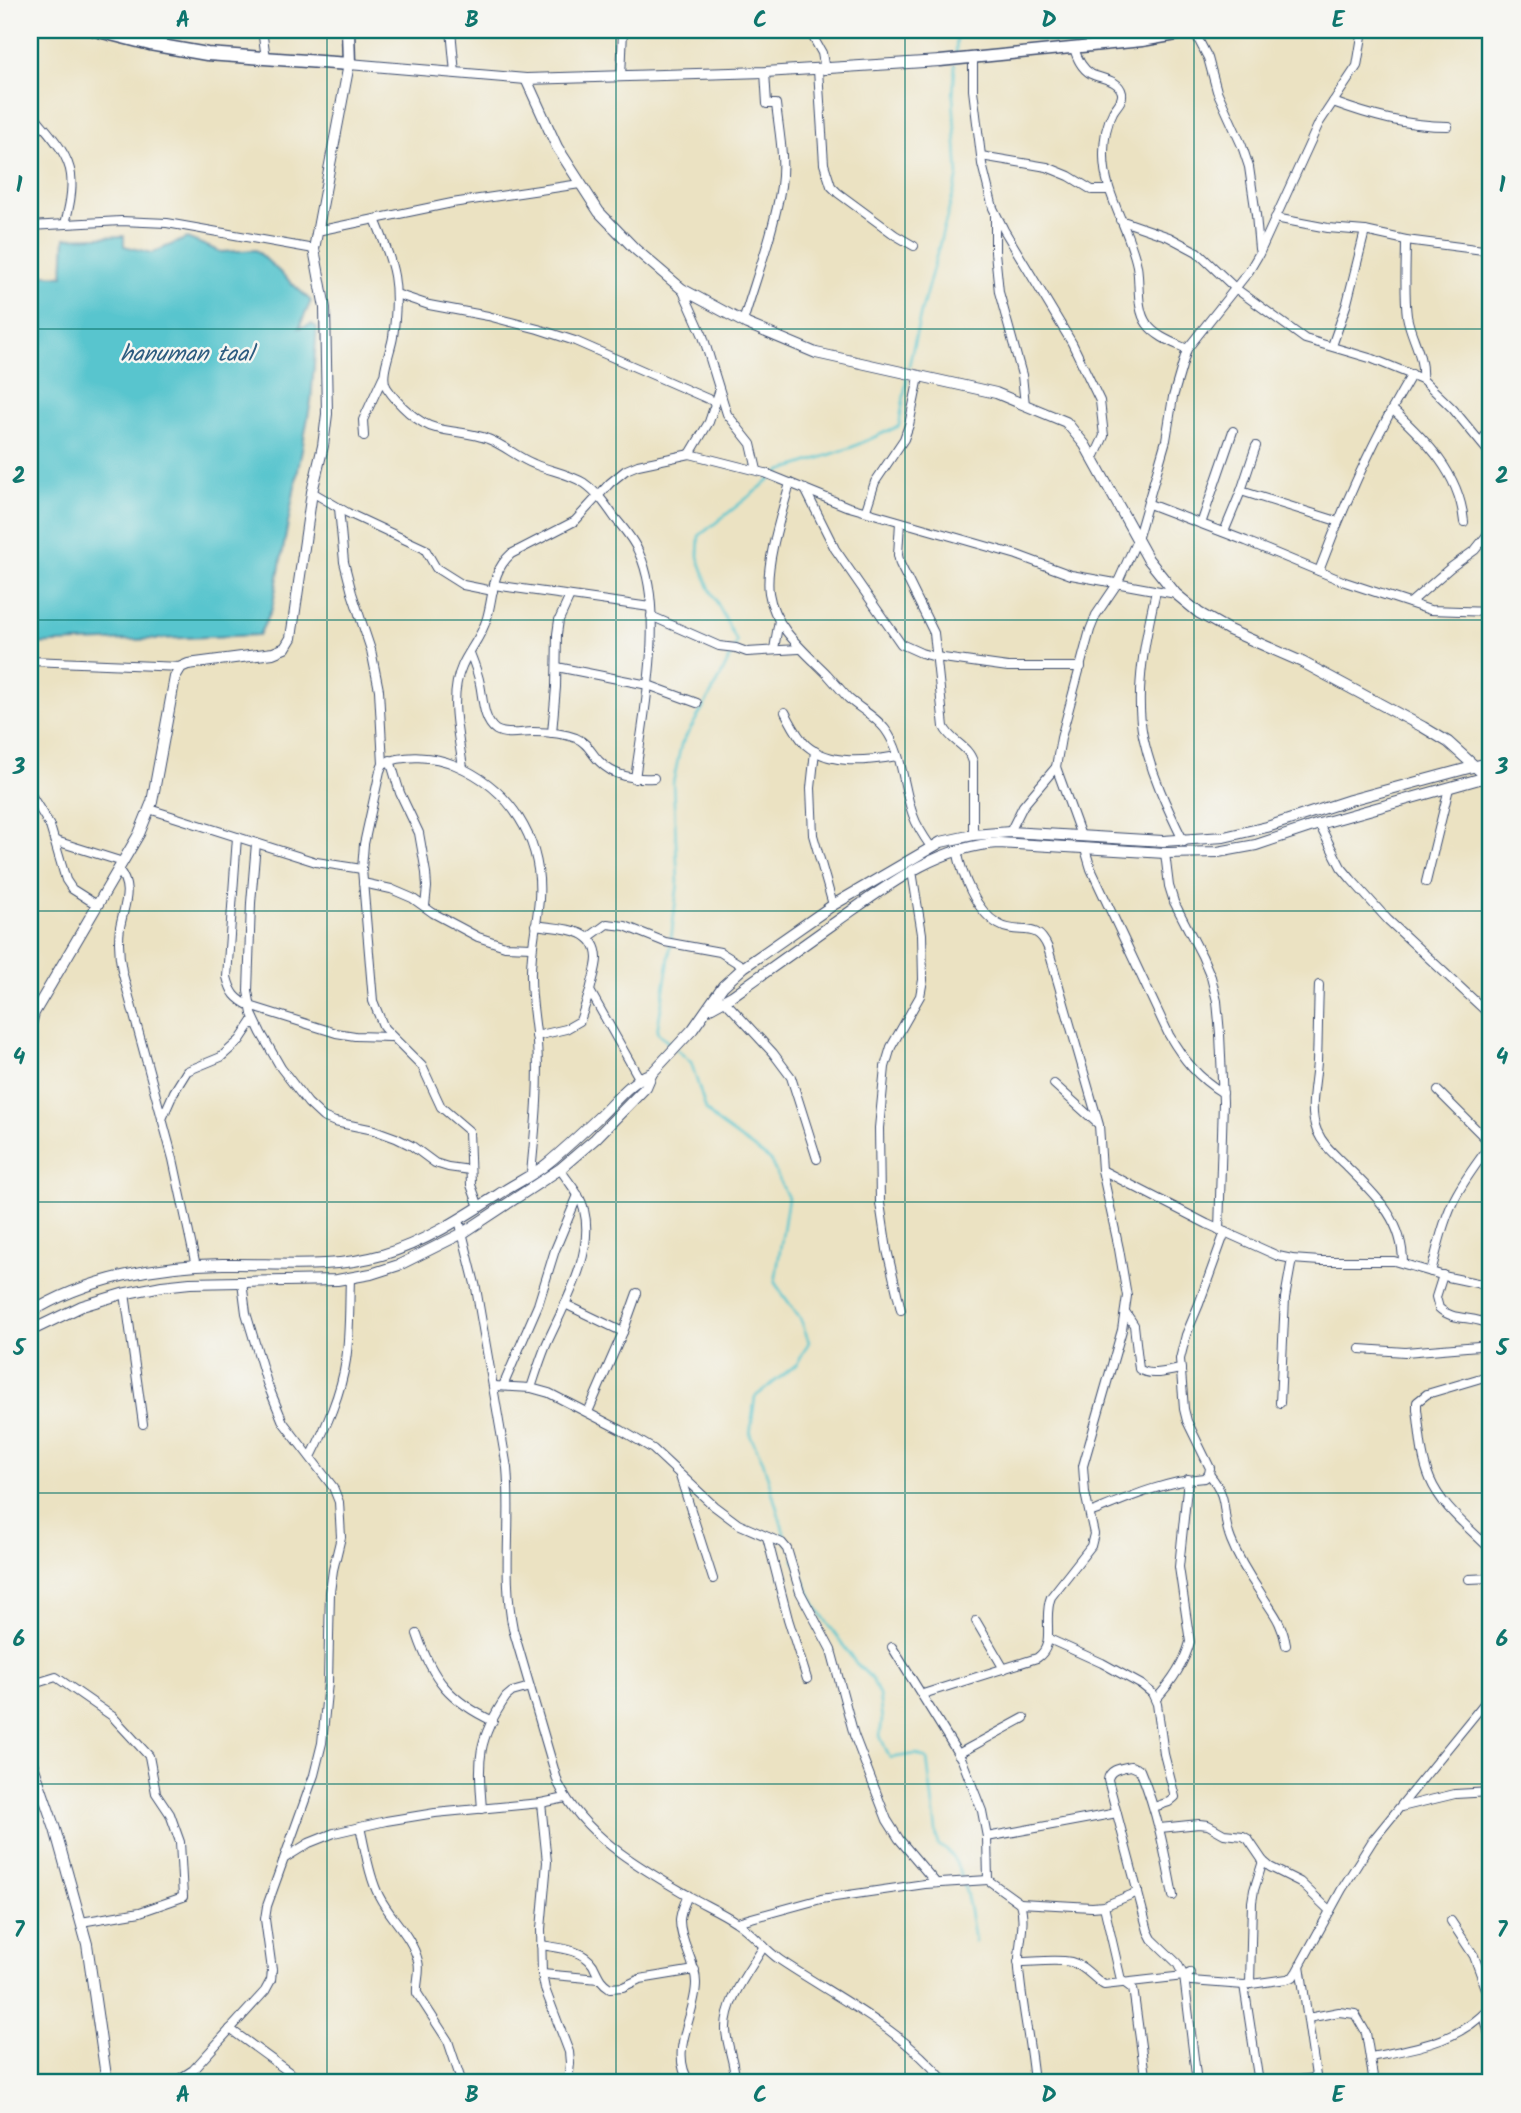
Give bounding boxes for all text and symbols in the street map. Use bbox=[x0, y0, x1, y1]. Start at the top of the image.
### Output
text: A bbox=[176, 3, 190, 39]
text: B bbox=[465, 3, 479, 39]
text: C bbox=[753, 3, 767, 39]
text: D bbox=[1041, 3, 1057, 39]
text: E bbox=[1332, 3, 1346, 39]
text: 1 bbox=[16, 168, 23, 204]
text: 1 bbox=[1499, 168, 1506, 204]
water label: hanuman taal bbox=[120, 337, 258, 373]
text: 2 bbox=[12, 459, 26, 495]
text: 2 bbox=[1495, 459, 1509, 495]
text: 3 bbox=[12, 750, 26, 786]
text: 3 bbox=[1495, 750, 1509, 786]
text: 4 bbox=[13, 1040, 26, 1076]
text: 4 bbox=[1496, 1040, 1509, 1076]
text: 5 bbox=[12, 1331, 27, 1367]
text: 5 bbox=[1495, 1331, 1510, 1367]
text: 6 bbox=[13, 1622, 25, 1658]
text: 6 bbox=[1496, 1622, 1508, 1658]
text: 7 bbox=[14, 1913, 26, 1949]
text: 7 bbox=[1497, 1913, 1509, 1949]
text: A bbox=[176, 2078, 190, 2113]
text: B bbox=[465, 2078, 479, 2113]
text: C bbox=[753, 2078, 767, 2113]
text: D bbox=[1041, 2078, 1057, 2113]
text: E bbox=[1332, 2078, 1346, 2113]

